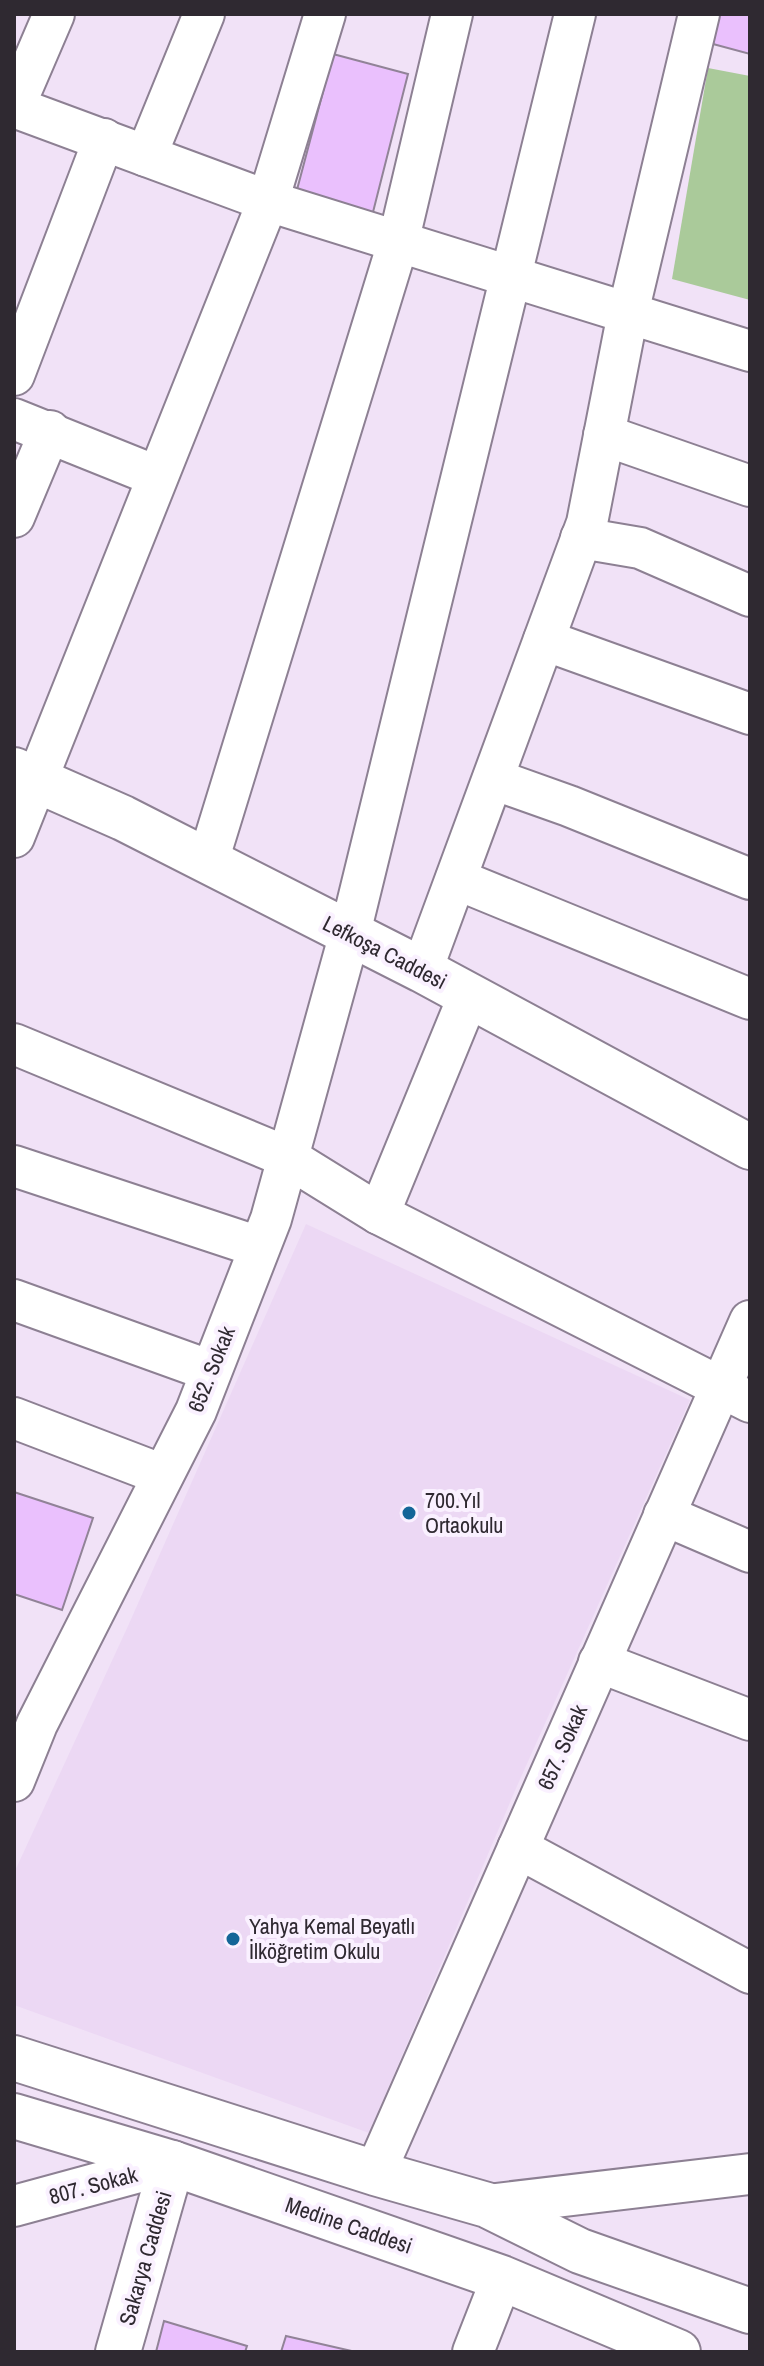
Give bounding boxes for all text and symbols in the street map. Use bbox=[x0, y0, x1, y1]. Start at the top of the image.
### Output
street label: Lefkoşa Caddesi bbox=[318, 908, 452, 996]
street label: 652. Sokak bbox=[180, 1321, 242, 1416]
place label: 700.Yıl Ortaokulu bbox=[425, 1485, 503, 1540]
marker: 700.Yıl Ortaokulu bbox=[400, 1504, 418, 1522]
street label: 657. Sokak bbox=[530, 1699, 594, 1794]
place label: Yahya Kemal Beyatlı İlköğretim Okulu bbox=[249, 1911, 415, 1966]
marker: Yahya Kemal Beyatlı İlköğretim Okulu bbox=[224, 1930, 242, 1948]
street label: 807. Sokak bbox=[46, 2159, 141, 2211]
street label: Sakarya Caddesi bbox=[112, 2187, 178, 2329]
street label: Medine Caddesi bbox=[282, 2189, 416, 2261]

